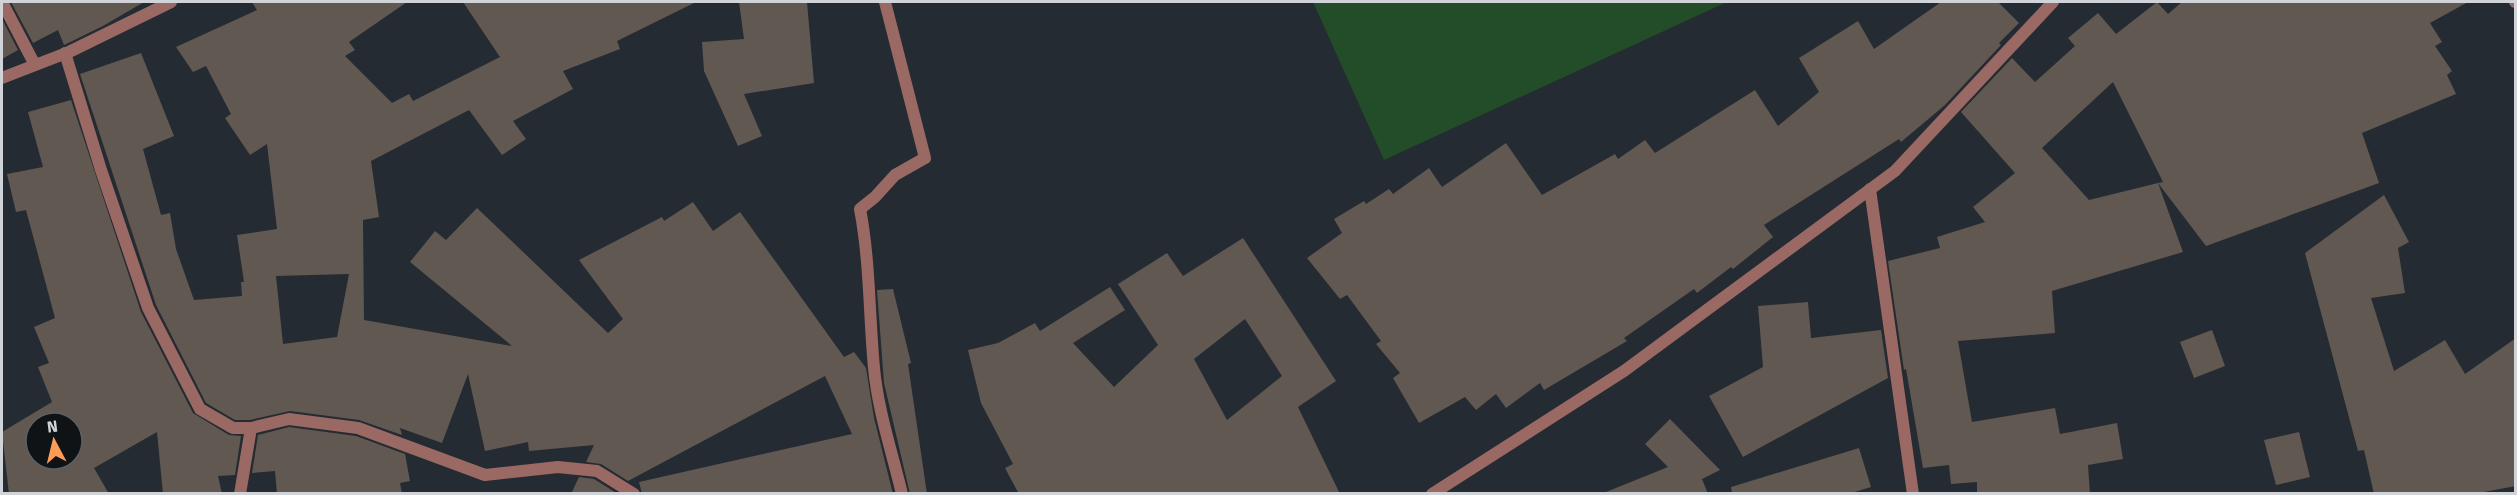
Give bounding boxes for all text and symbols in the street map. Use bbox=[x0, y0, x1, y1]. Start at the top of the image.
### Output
north arrow bbox=[24, 411, 84, 471]
text: N bbox=[46, 417, 59, 437]

